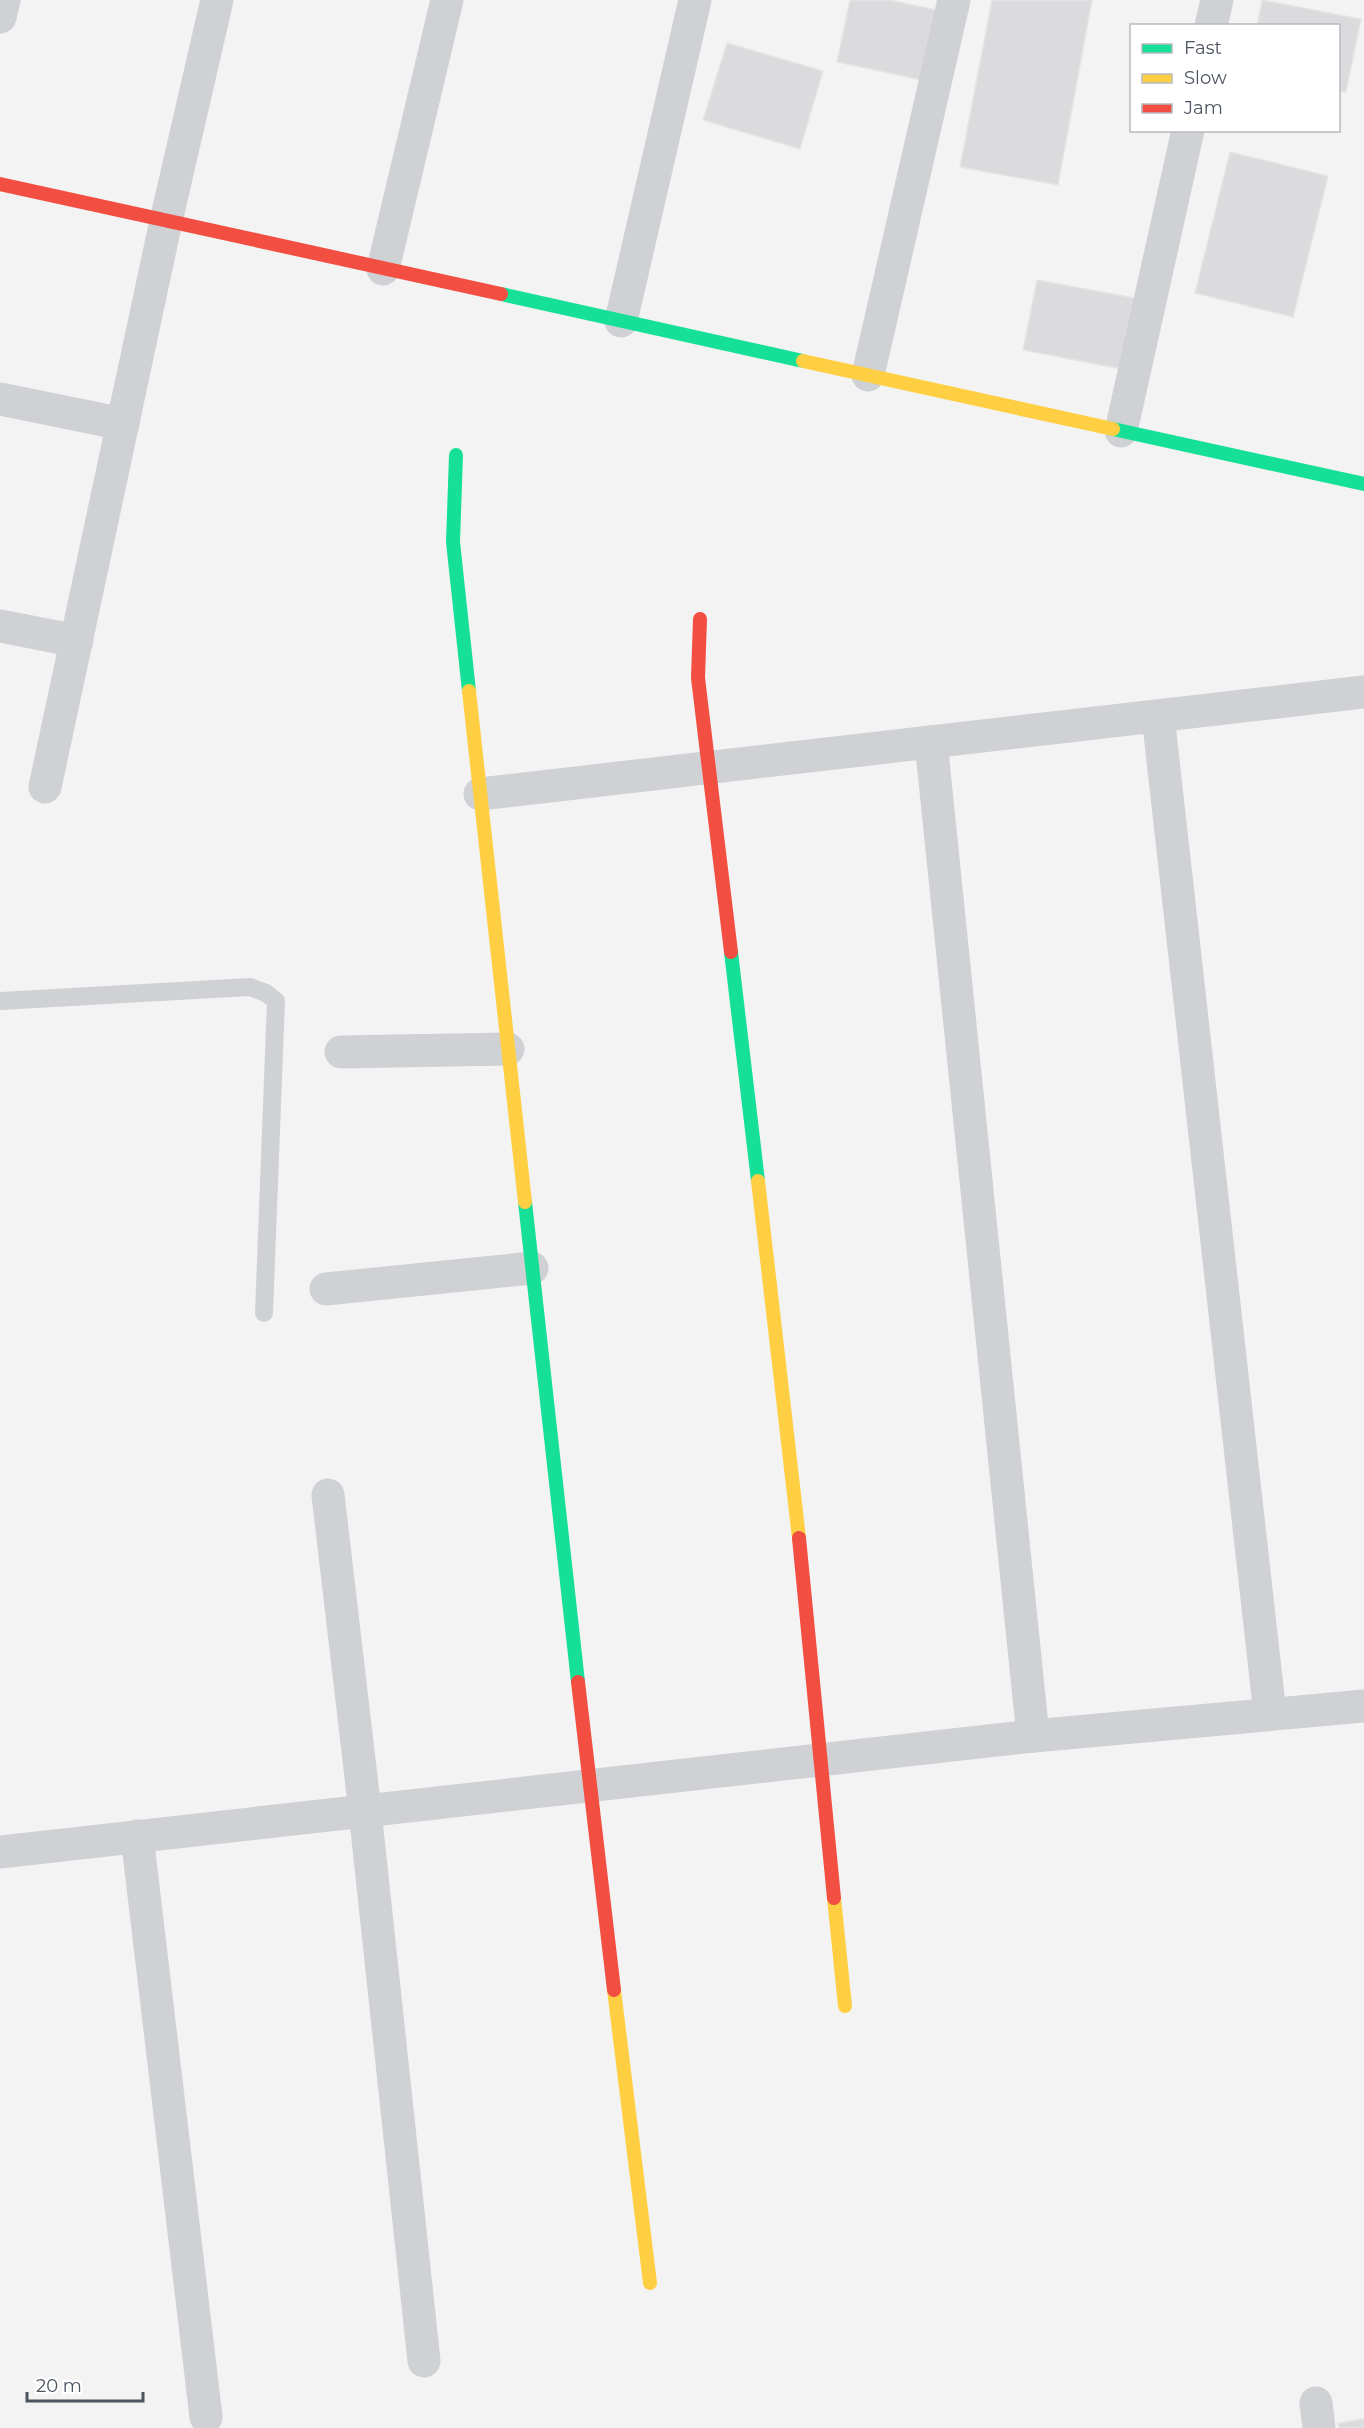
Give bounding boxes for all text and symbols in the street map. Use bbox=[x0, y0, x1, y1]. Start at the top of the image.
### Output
legend bbox=[1130, 24, 1340, 132]
text: Fast bbox=[1184, 37, 1222, 59]
text: Slow bbox=[1184, 67, 1227, 89]
text: Jam bbox=[1183, 97, 1223, 119]
scale bar bbox=[27, 2365, 142, 2403]
text: 20 m bbox=[36, 2375, 82, 2397]

